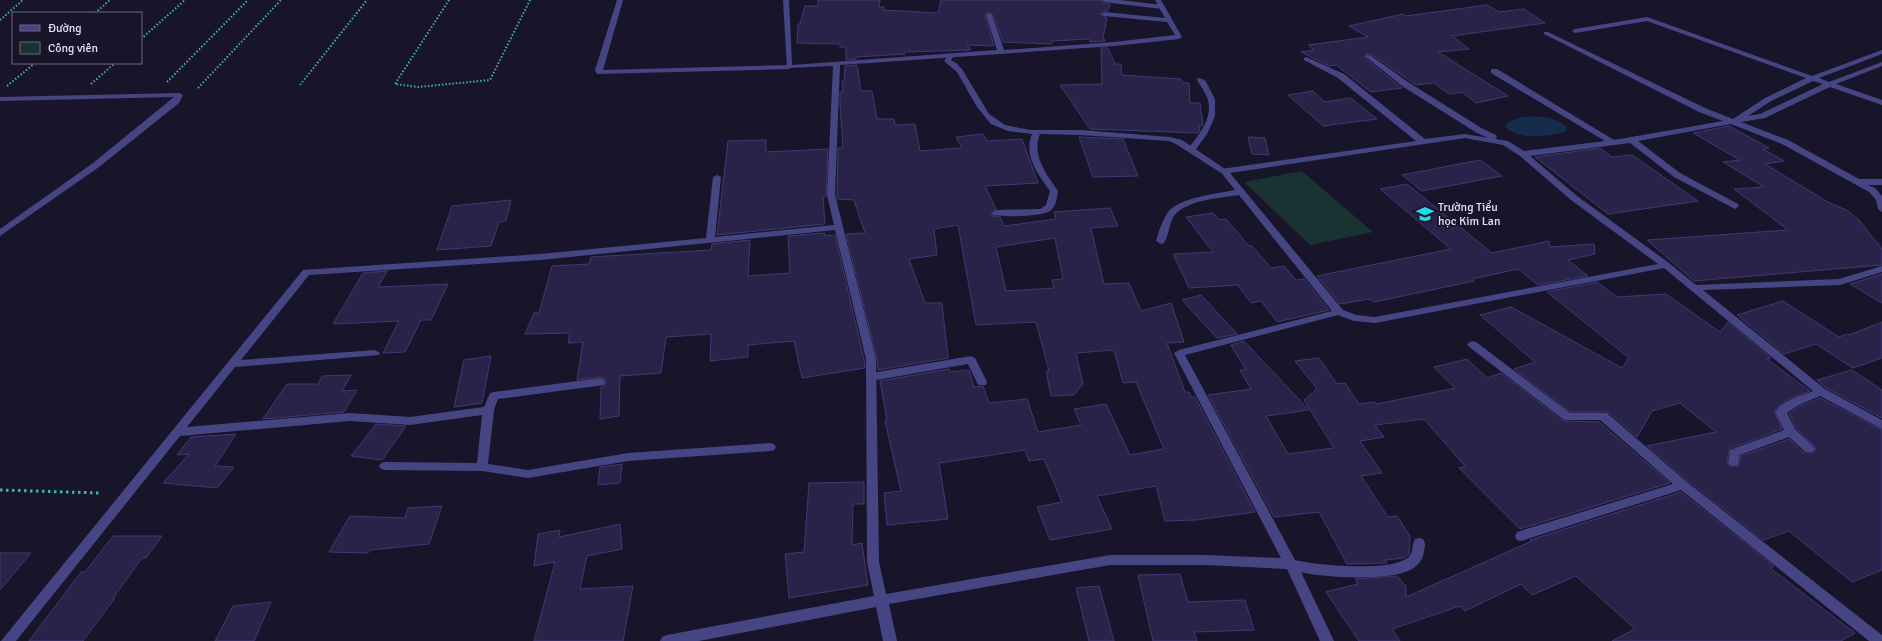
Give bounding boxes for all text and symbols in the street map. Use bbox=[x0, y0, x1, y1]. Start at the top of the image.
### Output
legend bbox=[12, 12, 142, 64]
text: Đường bbox=[48, 21, 82, 36]
text: Công viên bbox=[48, 41, 98, 56]
place label: Trường Tiểu học Kim Lan bbox=[1438, 200, 1500, 229]
school or university icon: Trường Tiểu học Kim Lan bbox=[1415, 204, 1435, 224]

